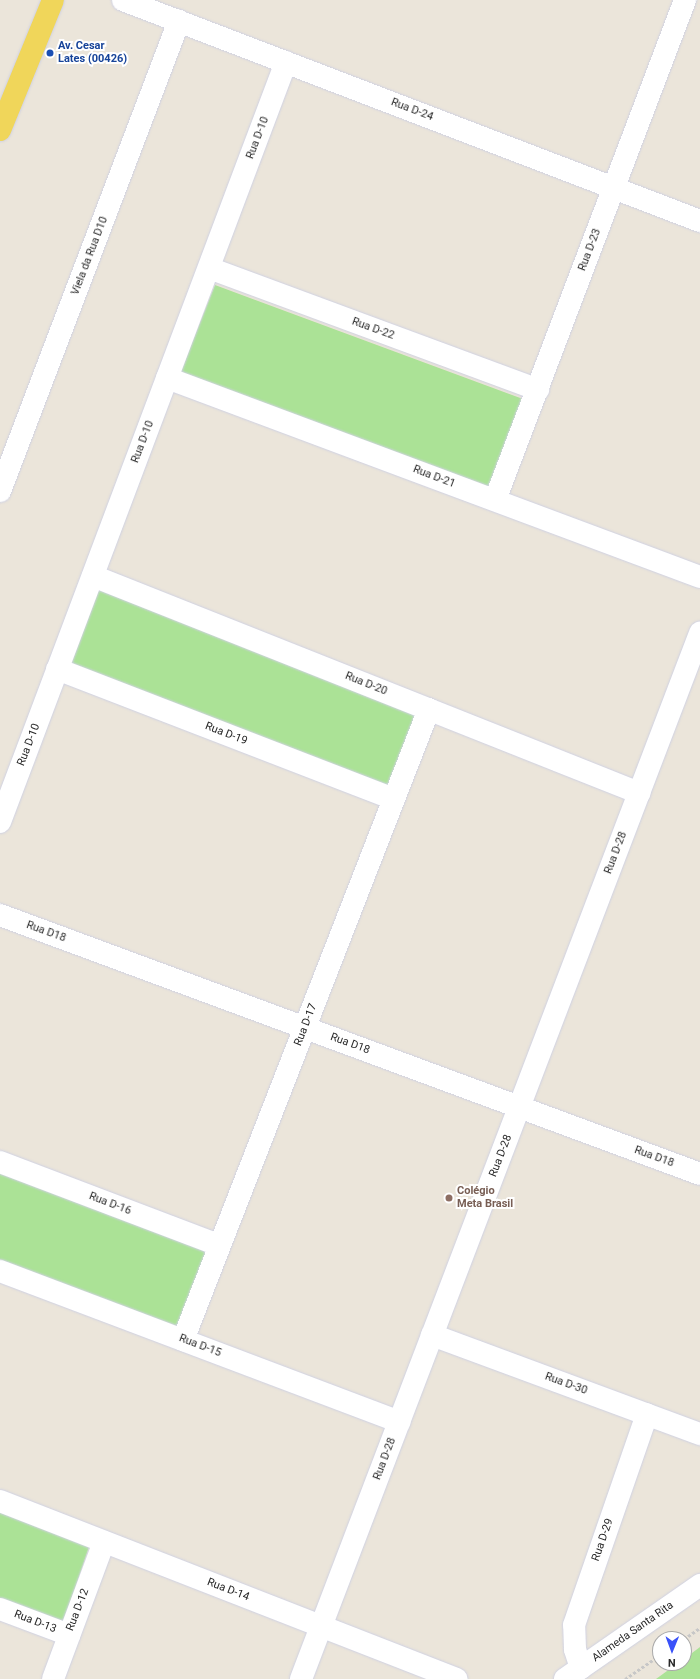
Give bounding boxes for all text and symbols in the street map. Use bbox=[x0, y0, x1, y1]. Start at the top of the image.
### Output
place label: Av. Cesar Lates (00426) bbox=[58, 40, 127, 66]
marker: Av. Cesar Lates (00426) bbox=[45, 48, 55, 58]
street label: Rua D-24 bbox=[389, 96, 435, 124]
street label: Rua D-10 bbox=[244, 115, 272, 161]
street label: Viela da Rua D10 bbox=[69, 215, 111, 297]
street label: Rua D-23 bbox=[576, 227, 604, 273]
street label: Rua D-22 bbox=[350, 315, 396, 343]
street label: Rua D-10 bbox=[129, 419, 157, 465]
street label: Rua D-21 bbox=[411, 463, 457, 491]
street label: Rua D-20 bbox=[343, 670, 389, 698]
street label: Rua D-19 bbox=[203, 720, 249, 748]
street label: Rua D-10 bbox=[15, 722, 43, 768]
street label: Rua D-28 bbox=[602, 830, 630, 876]
street label: Rua D18 bbox=[24, 919, 68, 945]
street label: Rua D-17 bbox=[292, 1002, 320, 1048]
street label: Rua D18 bbox=[328, 1031, 372, 1057]
street label: Rua D-28 bbox=[487, 1133, 515, 1179]
street label: Rua D18 bbox=[632, 1144, 676, 1170]
place label: Colégio Meta Brasil bbox=[457, 1185, 513, 1211]
street label: Rua D-16 bbox=[87, 1190, 133, 1218]
marker: Colégio Meta Brasil bbox=[444, 1193, 454, 1203]
street label: Rua D-15 bbox=[177, 1332, 223, 1360]
street label: Rua D-30 bbox=[543, 1370, 589, 1398]
street label: Rua D-28 bbox=[371, 1436, 399, 1482]
street label: Rua D-29 bbox=[590, 1517, 616, 1563]
street label: Rua D-14 bbox=[205, 1576, 251, 1604]
street label: Rua D-12 bbox=[64, 1587, 92, 1633]
street label: Alameda Santa Rita bbox=[590, 1599, 676, 1665]
street label: Rua D-13 bbox=[12, 1608, 58, 1636]
north arrow bbox=[652, 1631, 692, 1671]
text: N bbox=[668, 1656, 676, 1669]

